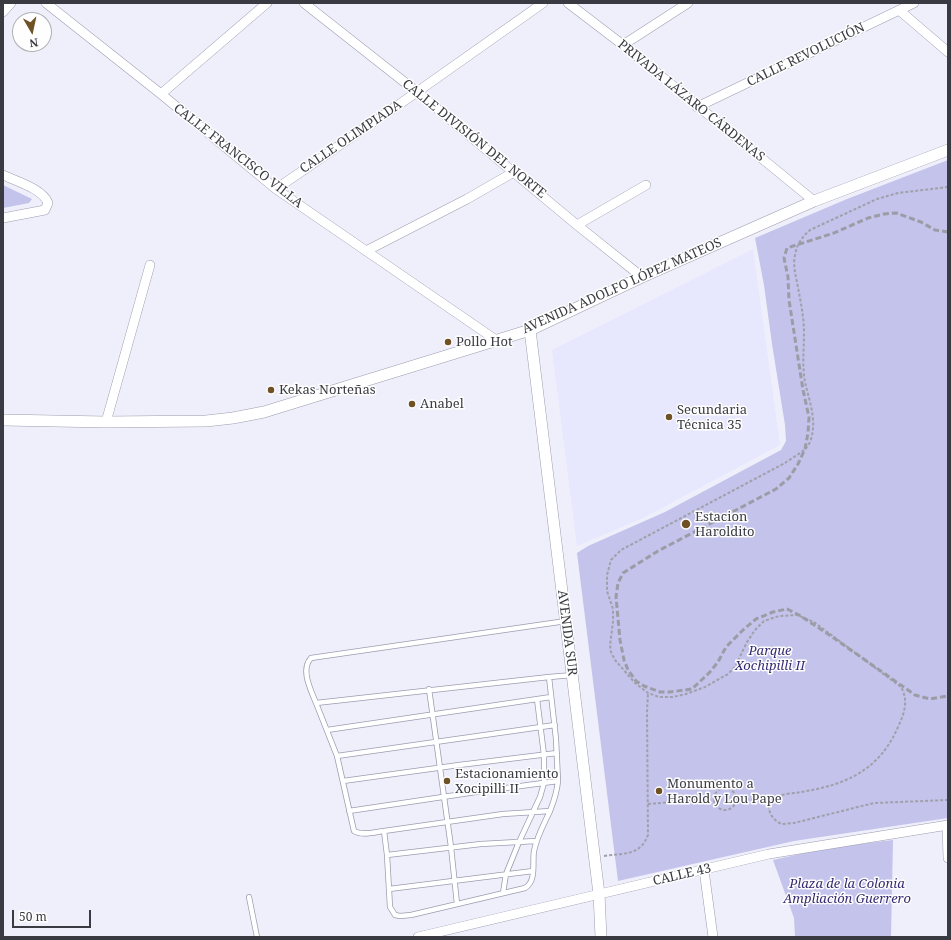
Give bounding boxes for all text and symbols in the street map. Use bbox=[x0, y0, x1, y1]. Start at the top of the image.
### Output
north arrow bbox=[12, 12, 52, 52]
street label: CALLE REVOLUCIÓN bbox=[745, 20, 867, 90]
text: N bbox=[28, 35, 39, 51]
street label: PRIVADA LÁZARO CÁRDENAS bbox=[614, 37, 768, 165]
street label: CALLE DIVISIÓN DEL NORTE bbox=[399, 76, 549, 202]
street label: CALLE OLIMPIADA bbox=[297, 97, 405, 177]
street label: CALLE FRANCISCO VILLA bbox=[170, 101, 306, 211]
street label: AVENIDA ADOLFO LÓPEZ MATEOS bbox=[520, 235, 724, 337]
place label: Pollo Hot bbox=[456, 334, 513, 350]
marker: Pollo Hot bbox=[443, 337, 453, 347]
place label: Kekas Norteñas bbox=[279, 382, 376, 398]
marker: Kekas Norteñas bbox=[266, 385, 276, 395]
place label: Anabel bbox=[420, 396, 464, 412]
marker: Anabel bbox=[407, 399, 417, 409]
place label: Secundaria Técnica 35 bbox=[677, 402, 747, 433]
marker: Secundaria Técnica 35 bbox=[664, 412, 674, 422]
place label: Estacion Haroldito bbox=[695, 509, 755, 540]
marker: Estacion Haroldito bbox=[680, 518, 692, 530]
street label: AVENIDA SUR bbox=[554, 589, 580, 677]
park label: Parque Xochipilli II bbox=[735, 643, 805, 674]
place label: Estacionamiento Xocipilli II bbox=[455, 766, 558, 797]
marker: Estacionamiento Xocipilli II bbox=[442, 776, 452, 786]
place label: Monumento a Harold y Lou Pape bbox=[667, 776, 782, 807]
marker: Monumento a Harold y Lou Pape bbox=[654, 786, 664, 796]
street label: CALLE 43 bbox=[651, 861, 713, 889]
park label: Plaza de la Colonia Ampliación Guerrero bbox=[783, 876, 911, 907]
scale bar bbox=[14, 902, 93, 928]
text: 50 m bbox=[19, 908, 47, 925]

